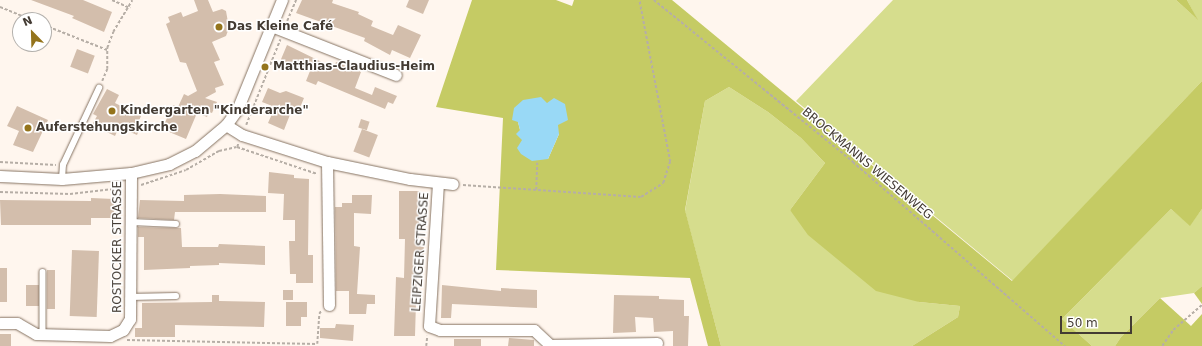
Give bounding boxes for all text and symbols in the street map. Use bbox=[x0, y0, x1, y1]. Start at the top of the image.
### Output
north arrow bbox=[12, 12, 52, 52]
text: N bbox=[21, 14, 34, 29]
place label: Das Kleine Café bbox=[227, 20, 333, 34]
marker: Das Kleine Café bbox=[214, 22, 224, 32]
place label: Matthias-Claudius-Heim bbox=[273, 60, 435, 74]
marker: Matthias-Claudius-Heim bbox=[260, 62, 270, 72]
place label: Kindergarten "Kinderarche" bbox=[120, 104, 309, 118]
street label: BROCKMANNS WIESENWEG bbox=[799, 105, 935, 223]
marker: Kindergarten "Kinderarche" bbox=[107, 106, 117, 116]
place label: Auferstehungskirche bbox=[36, 121, 177, 135]
marker: Auferstehungskirche bbox=[23, 123, 33, 133]
street label: ROSTOCKER STRASSE bbox=[111, 181, 125, 313]
street label: LEIPZIGER STRASSE bbox=[410, 192, 432, 312]
scale bar bbox=[1062, 308, 1134, 334]
text: 50 m bbox=[1067, 316, 1098, 330]

